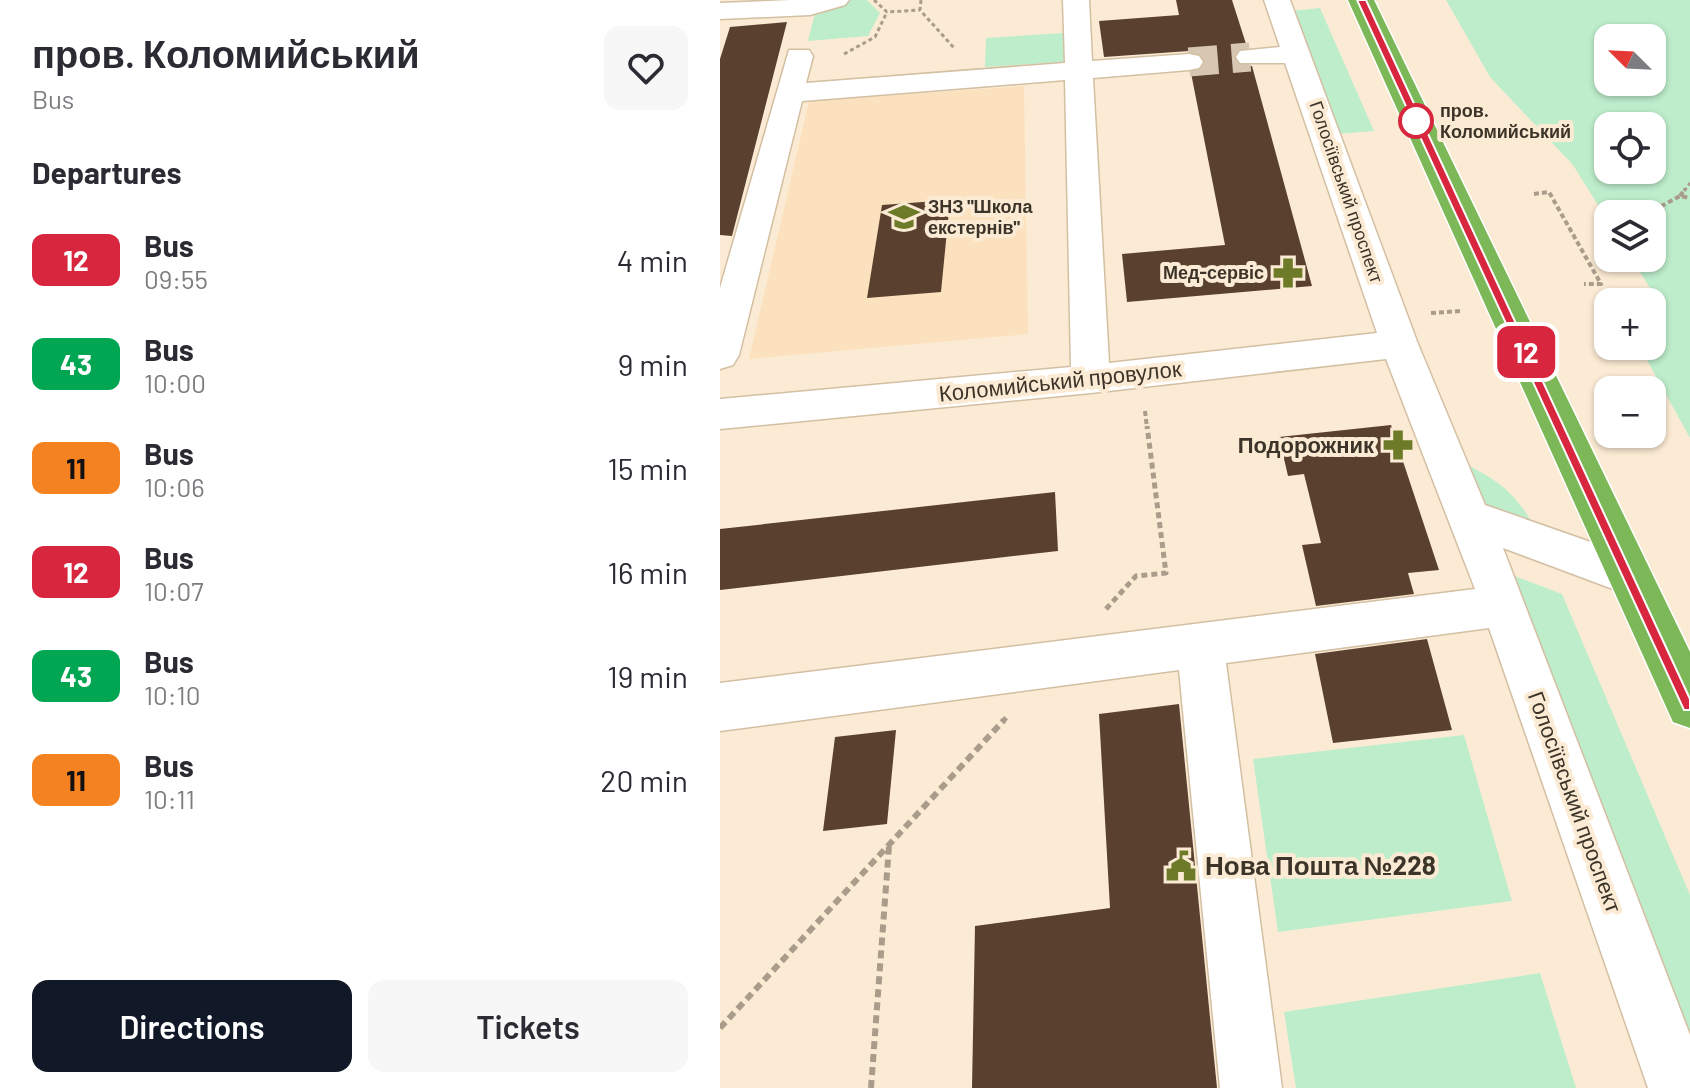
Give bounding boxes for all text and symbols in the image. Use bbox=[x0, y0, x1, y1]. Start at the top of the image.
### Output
north arrow bbox=[1594, 24, 1666, 96]
map controls bbox=[1594, 24, 1666, 448]
button: heart bbox=[604, 26, 688, 110]
text: пров. Коломийський bbox=[32, 30, 420, 76]
text: Bus bbox=[32, 83, 74, 114]
street label: Голосіївський проспект bbox=[1305, 98, 1388, 286]
place label: пров. Коломийський bbox=[1440, 99, 1571, 142]
marker: пров. Коломийський bbox=[1399, 104, 1433, 138]
button: locate bbox=[1594, 112, 1666, 184]
text: Departures bbox=[32, 154, 182, 190]
place label: ЗНЗ "Школа екстернів" bbox=[928, 195, 1033, 238]
school or university icon: ЗНЗ "Школа екстернів" bbox=[887, 200, 921, 234]
button: layers bbox=[1594, 200, 1666, 272]
text: Bus bbox=[144, 227, 194, 263]
text: 4 min bbox=[617, 242, 688, 278]
text: 12 bbox=[63, 243, 89, 277]
pharmacy icon: Мед-сервіс bbox=[1271, 256, 1305, 290]
place label: Мед-сервіс bbox=[1163, 261, 1264, 283]
text: 09:55 bbox=[144, 263, 208, 294]
button: + bbox=[1594, 288, 1666, 360]
line badge: 12 bbox=[1490, 326, 1562, 378]
text: Bus bbox=[144, 331, 194, 367]
text: 12 bbox=[1513, 335, 1539, 369]
text: 9 min bbox=[618, 346, 688, 382]
text: 43 bbox=[60, 347, 92, 381]
street label: Коломийський провулок bbox=[937, 354, 1183, 407]
text: 10:00 bbox=[144, 367, 206, 398]
button: − bbox=[1594, 376, 1666, 448]
pharmacy icon: Подорожник bbox=[1381, 428, 1415, 462]
place label: Подорожник bbox=[1238, 431, 1375, 458]
text: Bus bbox=[144, 435, 194, 471]
text: 15 min bbox=[607, 450, 688, 486]
text: 11 bbox=[66, 451, 86, 485]
text: 10:06 bbox=[144, 471, 205, 502]
text: Bus bbox=[144, 539, 194, 575]
text: 16 min bbox=[607, 554, 688, 590]
text: 12 bbox=[63, 555, 89, 589]
text: 10:07 bbox=[144, 575, 204, 606]
text: Bus bbox=[144, 643, 194, 679]
text: 19 min bbox=[607, 658, 688, 694]
text: 43 bbox=[60, 659, 92, 693]
text: 10:10 bbox=[144, 679, 200, 710]
street label: Голосіївський проспект bbox=[1523, 688, 1628, 916]
text: Bus bbox=[144, 747, 194, 783]
text: 20 min bbox=[600, 762, 688, 798]
text: 11 bbox=[66, 763, 86, 797]
text: 10:11 bbox=[144, 783, 195, 814]
public building icon: Нова Пошта №228 bbox=[1164, 849, 1198, 883]
place label: Нова Пошта №228 bbox=[1205, 849, 1436, 880]
button: Directions bbox=[32, 980, 352, 1072]
button: Tickets bbox=[368, 980, 688, 1072]

